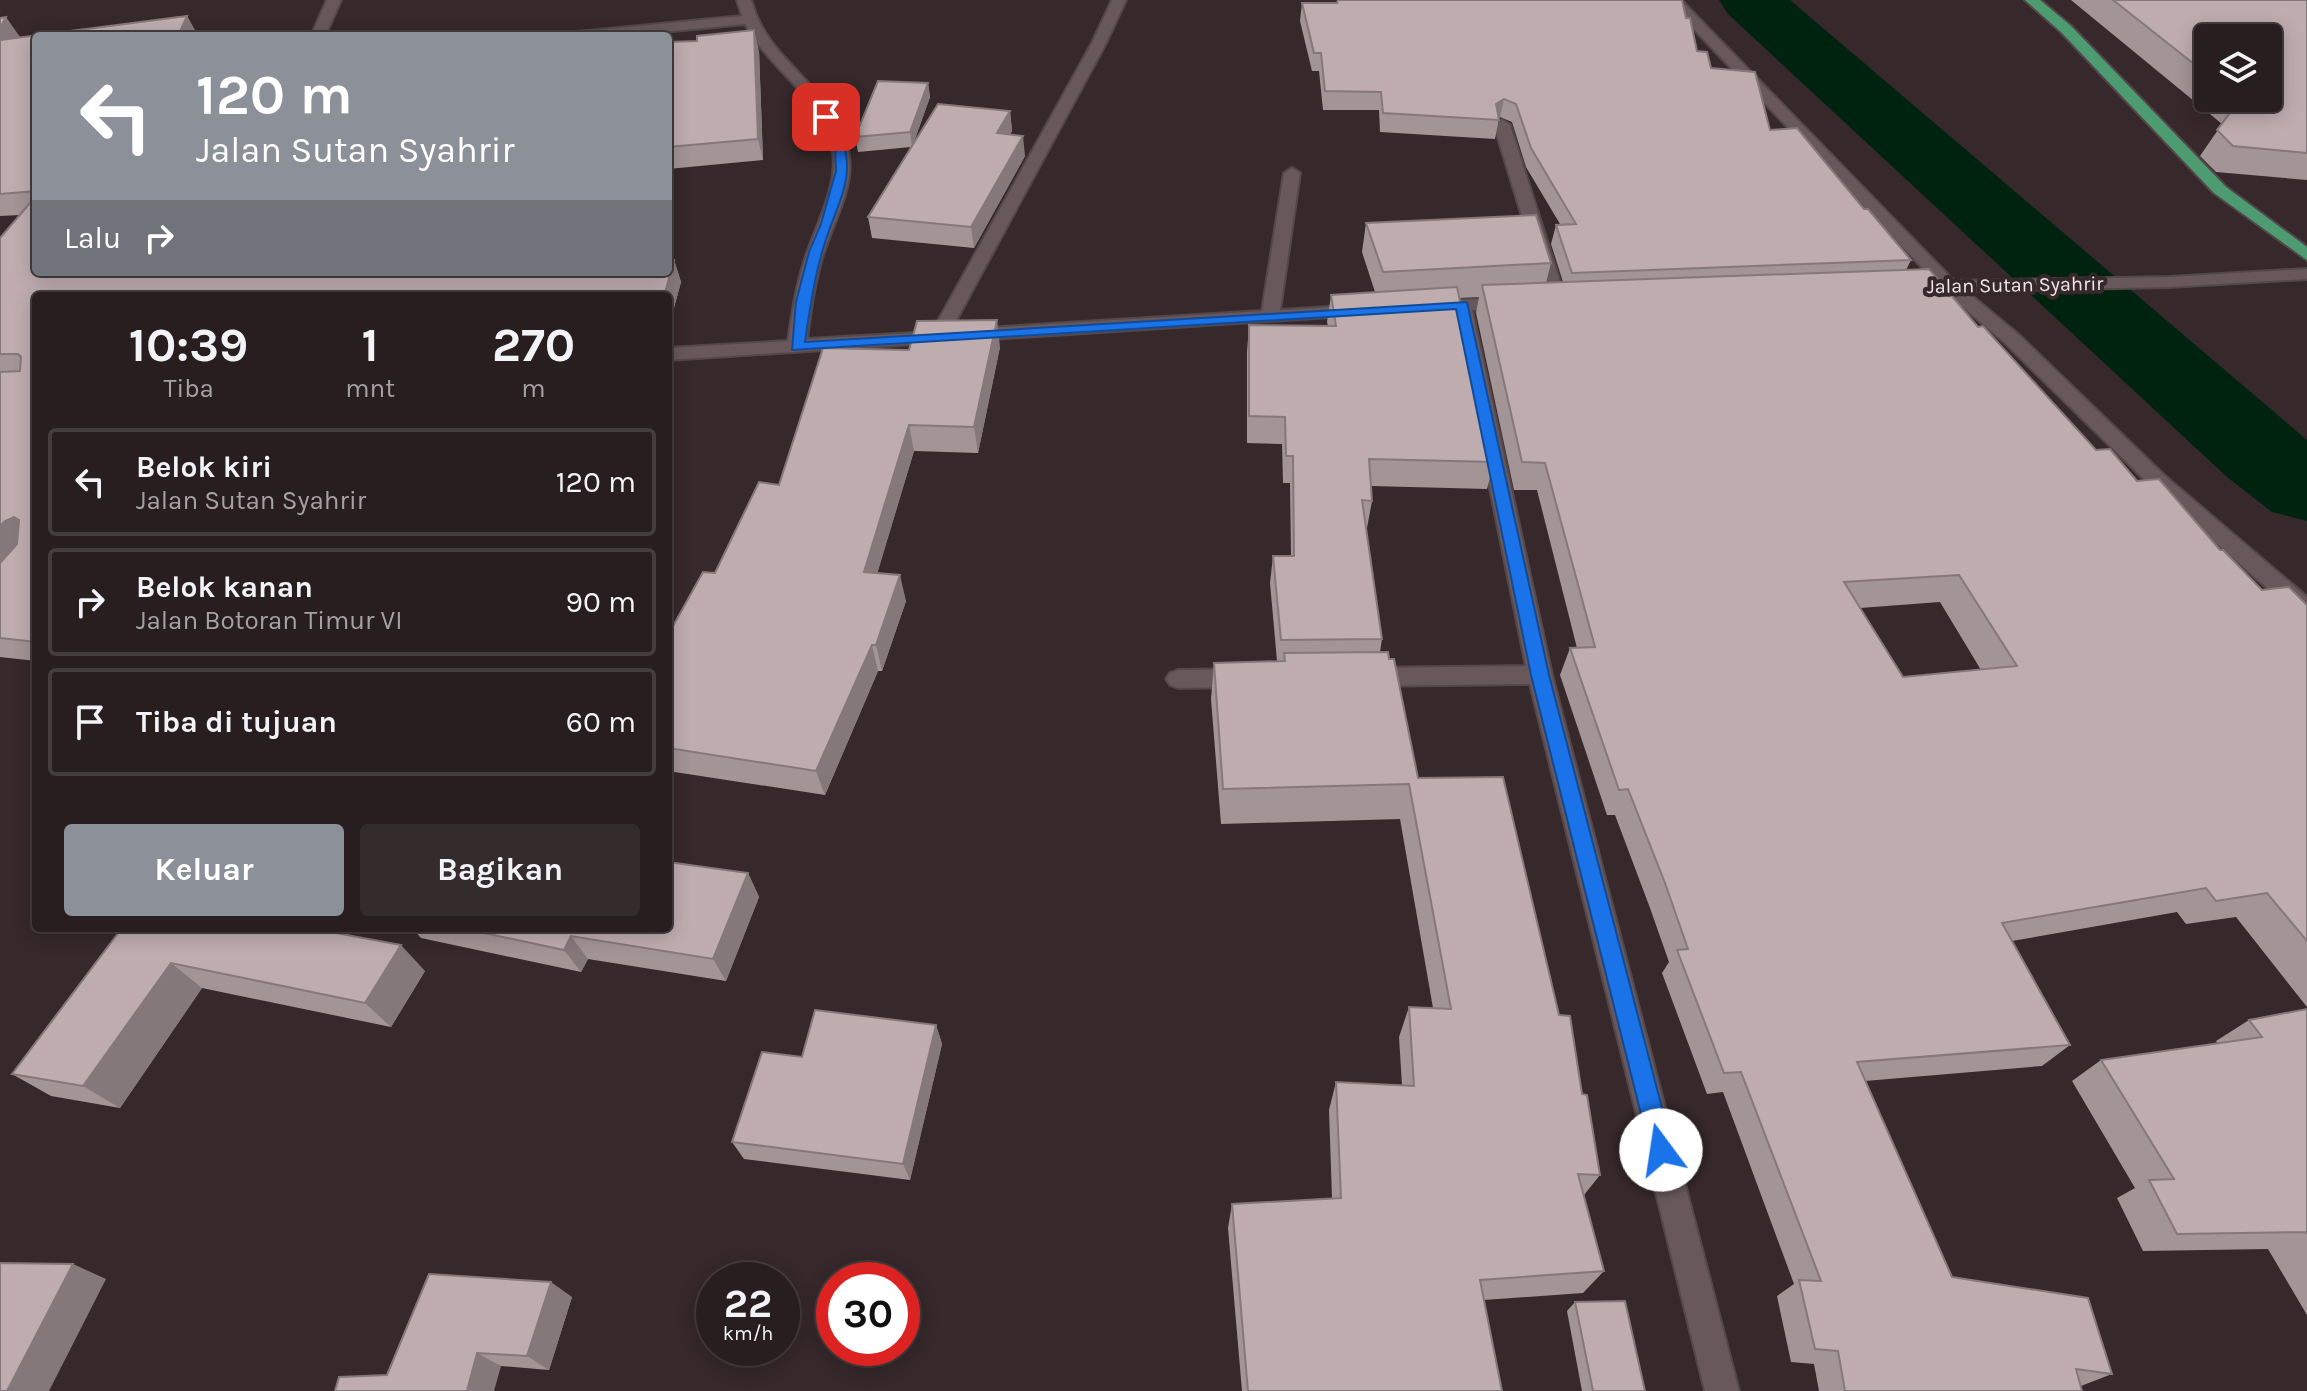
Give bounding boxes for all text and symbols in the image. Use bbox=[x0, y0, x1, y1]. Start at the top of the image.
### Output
map controls bbox=[2194, 24, 2282, 112]
button: layers bbox=[2194, 24, 2282, 112]
text: 120 m bbox=[196, 62, 353, 127]
icon: left bbox=[64, 64, 168, 168]
pin bbox=[792, 83, 860, 151]
icon: arrive bbox=[804, 95, 848, 139]
text: Jalan Sutan Syahrir bbox=[196, 129, 515, 171]
icon: right bbox=[137, 216, 181, 260]
text: Lalu bbox=[64, 220, 121, 256]
street label: Jalan Sutan Syahrir bbox=[1926, 272, 2104, 298]
text: 10:39 bbox=[129, 317, 248, 373]
text: 1 bbox=[362, 317, 379, 373]
text: 270 bbox=[492, 317, 575, 373]
text: Tiba bbox=[163, 373, 214, 404]
text: mnt bbox=[345, 373, 395, 404]
text: m bbox=[521, 373, 546, 404]
text: Belok kiri bbox=[136, 449, 272, 485]
icon: left bbox=[68, 460, 112, 504]
text: 120 m bbox=[556, 464, 636, 500]
text: Jalan Sutan Syahrir bbox=[136, 485, 366, 516]
text: Belok kanan bbox=[136, 569, 313, 605]
icon: right bbox=[68, 580, 112, 624]
text: 90 m bbox=[566, 584, 636, 620]
text: Jalan Botoran Timur VI bbox=[136, 605, 403, 636]
icon: arrive bbox=[68, 700, 112, 744]
text: Tiba di tujuan bbox=[136, 704, 337, 740]
text: 60 m bbox=[566, 704, 636, 740]
button: Keluar bbox=[64, 824, 344, 916]
button: Bagikan bbox=[360, 824, 640, 916]
position arrow bbox=[1619, 1108, 1703, 1192]
speed limit sign: 30 bbox=[816, 1262, 920, 1366]
text: 22 bbox=[724, 1280, 772, 1327]
text: km/h bbox=[723, 1322, 773, 1345]

